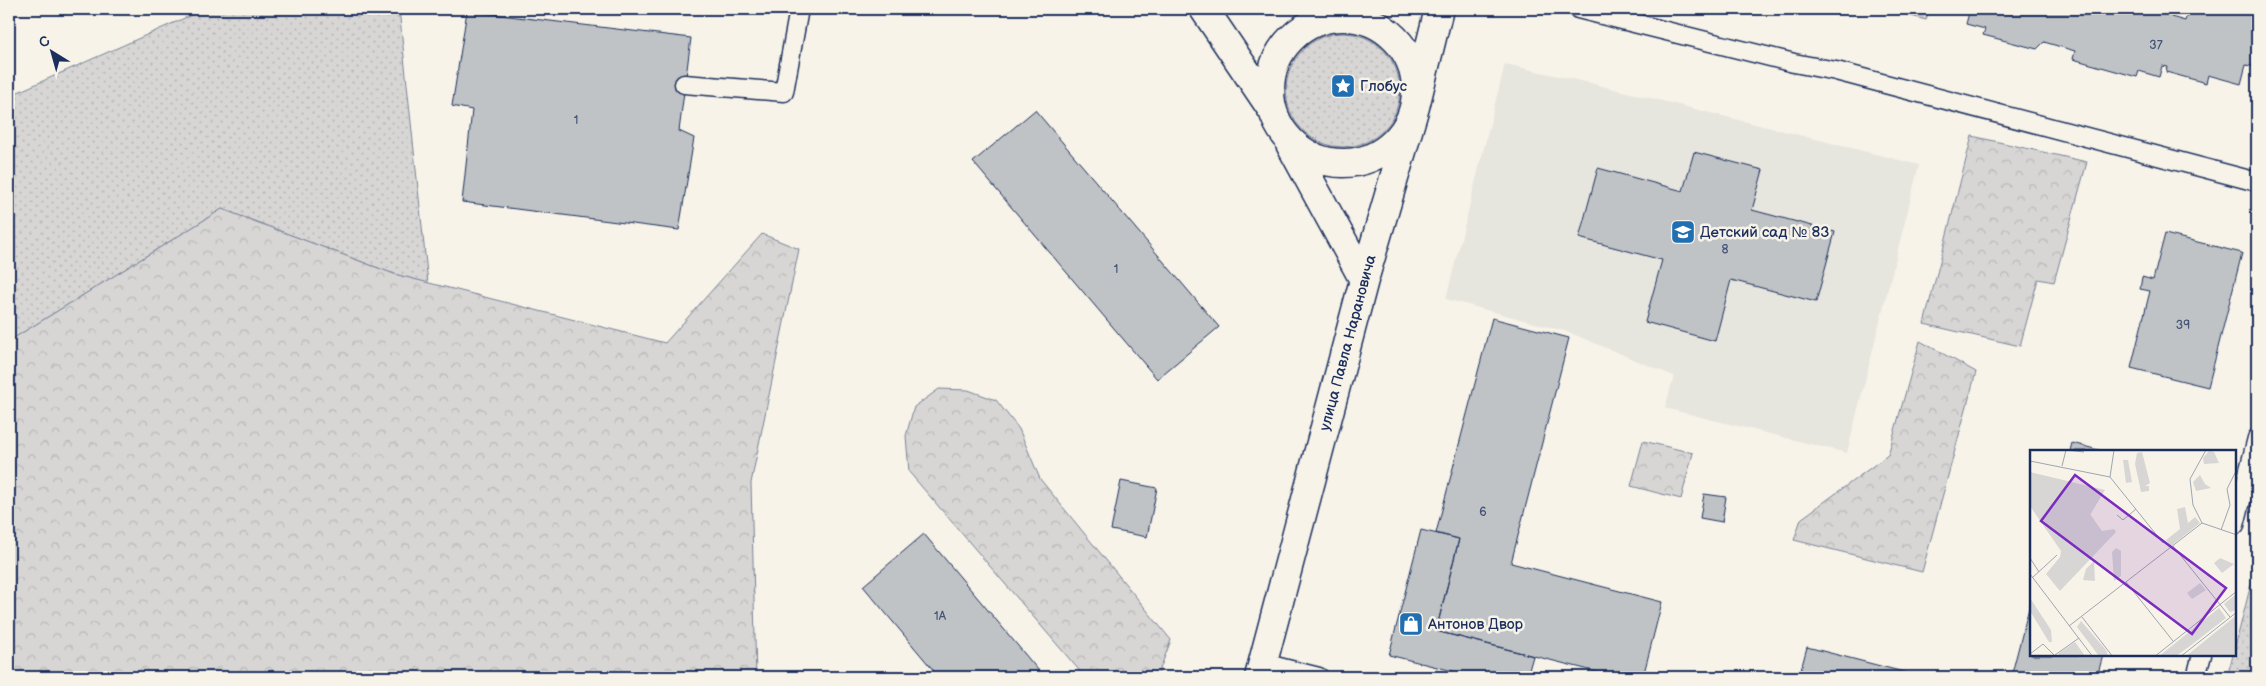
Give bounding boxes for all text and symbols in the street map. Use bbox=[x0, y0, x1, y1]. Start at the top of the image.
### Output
north arrow bbox=[28, 28, 78, 78]
text: С bbox=[35, 32, 54, 52]
house number: 37 bbox=[2149, 38, 2163, 53]
place icon: Глобус bbox=[1330, 73, 1356, 99]
place label: Глобус bbox=[1360, 77, 1408, 96]
house number: 1 bbox=[574, 113, 578, 128]
school or university icon: Детский сад № 83 bbox=[1670, 219, 1696, 245]
place label: Детский сад № 83 bbox=[1700, 223, 1830, 242]
house number: 8 bbox=[1722, 242, 1729, 257]
street label: улица Павла Нарановича bbox=[1315, 253, 1381, 433]
house number: 1 bbox=[1114, 262, 1118, 277]
house number: 39 bbox=[2176, 318, 2190, 333]
inset map bbox=[2030, 450, 2236, 656]
house number: 6 bbox=[1479, 505, 1487, 520]
house number: 1А bbox=[934, 609, 947, 624]
shop icon: Антонов Двор bbox=[1398, 611, 1424, 637]
place label: Антонов Двор bbox=[1427, 615, 1524, 634]

